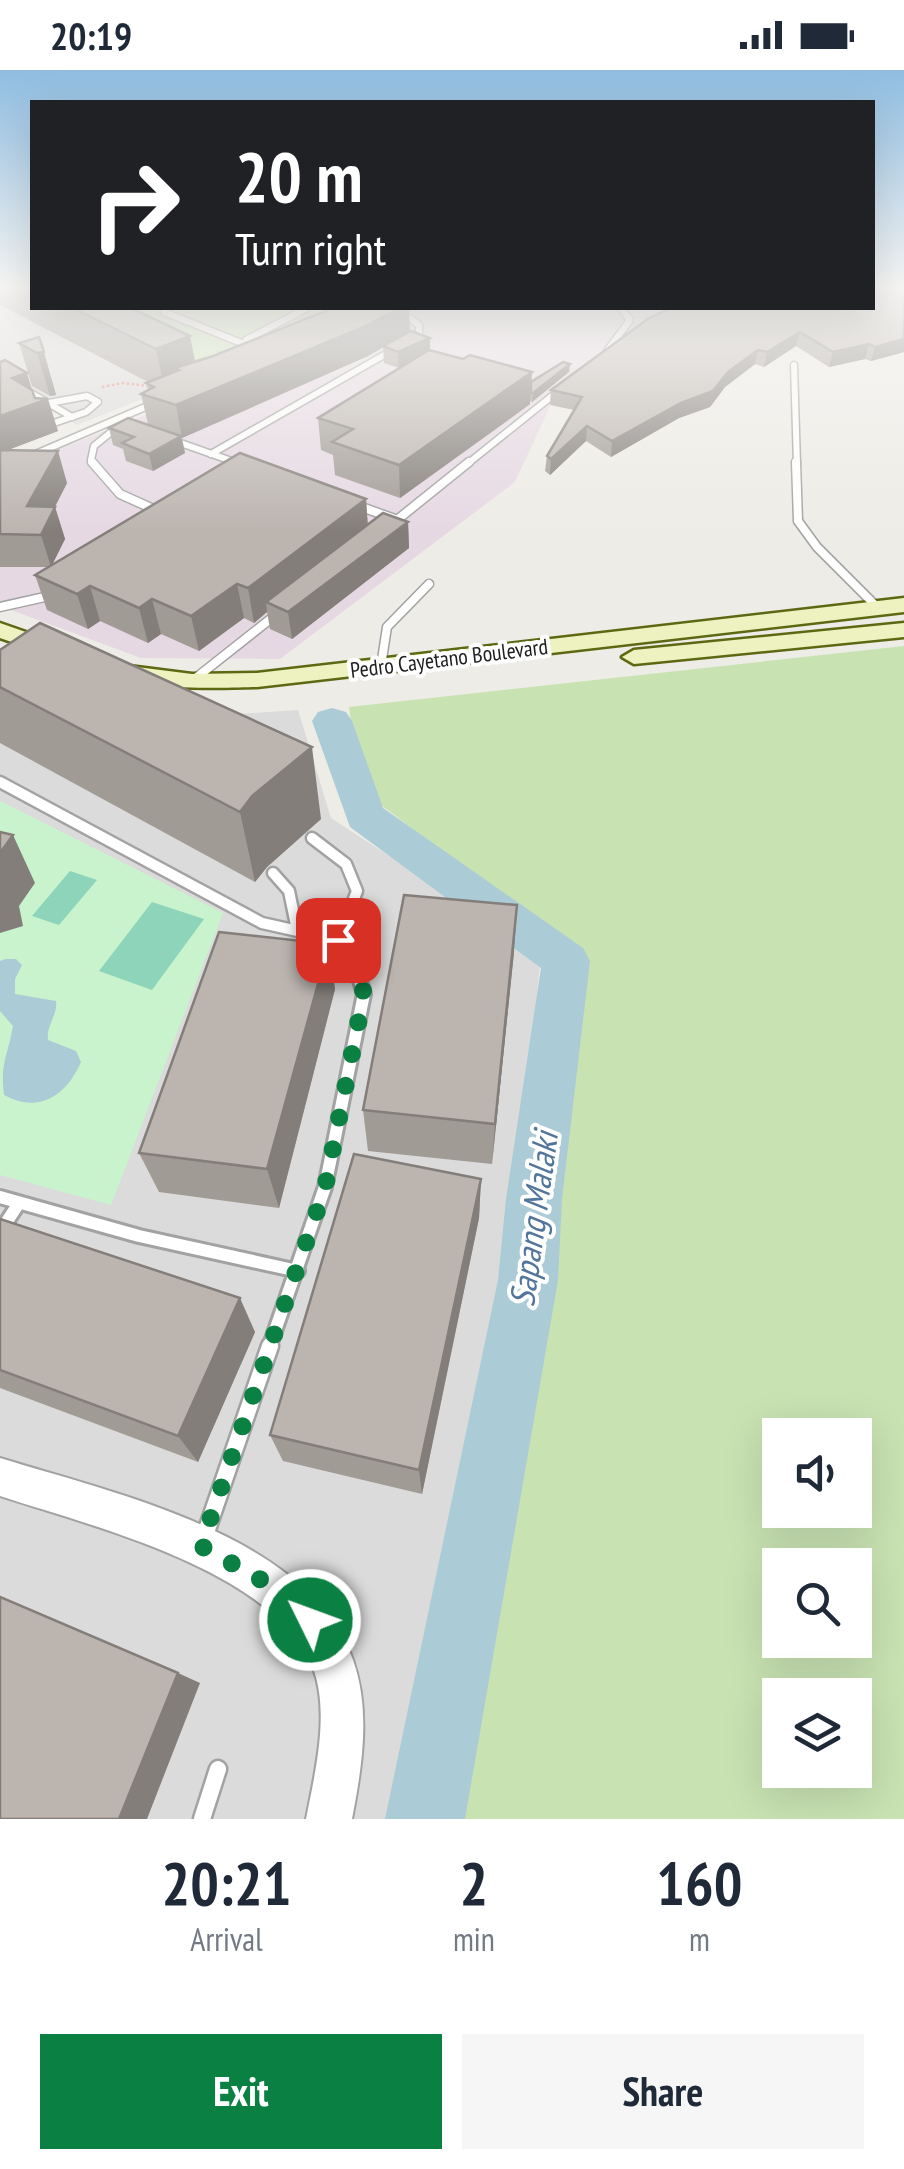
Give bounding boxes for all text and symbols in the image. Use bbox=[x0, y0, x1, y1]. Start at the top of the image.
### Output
text: 20:19 bbox=[50, 11, 132, 60]
text: 20 m bbox=[235, 131, 363, 221]
icon: right bbox=[70, 140, 200, 270]
text: Turn right bbox=[235, 219, 386, 277]
street label: Pedro Cayetano Boulevard bbox=[349, 632, 549, 684]
pin bbox=[296, 898, 381, 983]
icon: arrive bbox=[311, 913, 366, 968]
water label: Sapang Malaki bbox=[498, 1124, 569, 1309]
map controls bbox=[762, 1418, 872, 1788]
button: sound bbox=[762, 1418, 872, 1528]
button: search bbox=[762, 1548, 872, 1658]
position arrow bbox=[258, 1568, 362, 1672]
button: layers bbox=[762, 1678, 872, 1788]
text: 20:21 bbox=[162, 1844, 291, 1922]
text: 2 bbox=[460, 1844, 488, 1922]
text: 160 bbox=[656, 1844, 742, 1922]
text: Arrival bbox=[190, 1918, 263, 1960]
text: min bbox=[453, 1918, 495, 1960]
text: m bbox=[689, 1918, 710, 1960]
button: Exit bbox=[40, 2034, 442, 2149]
button: Share bbox=[462, 2034, 864, 2149]

